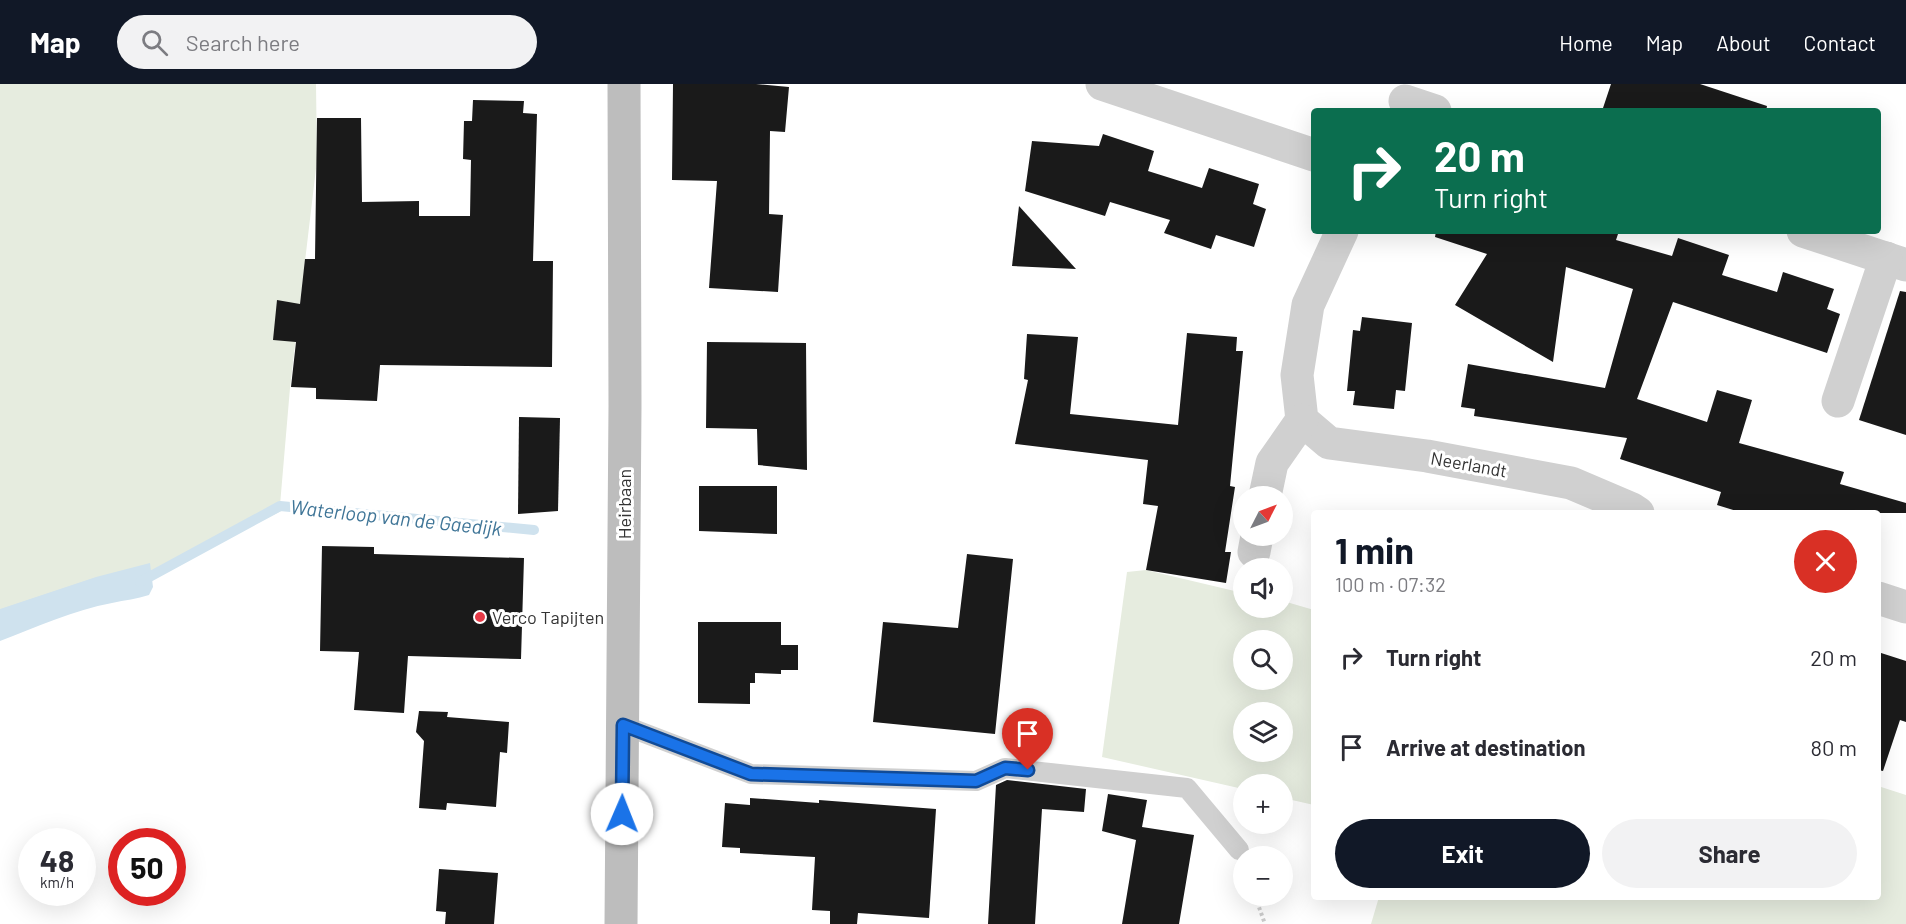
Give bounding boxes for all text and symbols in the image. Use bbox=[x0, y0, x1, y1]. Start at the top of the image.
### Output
search box bbox=[117, 15, 537, 69]
text: Map bbox=[30, 25, 81, 59]
icon: search bbox=[138, 26, 171, 59]
text: Search here bbox=[186, 29, 300, 55]
text: Home bbox=[1559, 30, 1613, 55]
text: Map bbox=[1646, 30, 1683, 55]
text: About bbox=[1716, 30, 1771, 55]
text: Contact bbox=[1804, 30, 1876, 55]
text: 20 m bbox=[1434, 130, 1525, 180]
icon: right bbox=[1335, 132, 1413, 210]
text: Turn right bbox=[1434, 181, 1548, 213]
street label: Neerlandt bbox=[1429, 446, 1509, 482]
street label: Heirbaan bbox=[613, 469, 635, 539]
north arrow bbox=[1233, 486, 1293, 546]
map controls bbox=[1233, 486, 1293, 906]
water label: Waterloop van de Gaedijk bbox=[289, 494, 503, 540]
text: 1 min bbox=[1335, 528, 1414, 571]
button: close bbox=[1794, 530, 1857, 593]
button: sound bbox=[1233, 558, 1293, 618]
text: 100 m · 07:32 bbox=[1335, 572, 1446, 596]
place label: Verco Tapijten bbox=[492, 606, 604, 628]
marker: Verco Tapijten bbox=[473, 610, 487, 624]
button: search bbox=[1233, 630, 1293, 690]
icon: right bbox=[1335, 641, 1368, 674]
text: Turn right bbox=[1386, 644, 1481, 670]
text: 20 m bbox=[1810, 644, 1857, 670]
button: layers bbox=[1233, 702, 1293, 762]
pin bbox=[1002, 708, 1053, 770]
icon: arrive bbox=[1011, 717, 1044, 750]
icon: arrive bbox=[1335, 731, 1368, 764]
text: Arrive at destination bbox=[1386, 734, 1585, 760]
text: 80 m bbox=[1811, 734, 1857, 760]
button: + bbox=[1233, 774, 1293, 834]
position arrow bbox=[590, 782, 654, 846]
button: Exit bbox=[1335, 819, 1590, 888]
button: Share bbox=[1602, 819, 1857, 888]
speed limit sign: 50 bbox=[108, 828, 186, 906]
text: 48 bbox=[40, 842, 74, 878]
button: − bbox=[1233, 846, 1293, 906]
text: km/h bbox=[40, 873, 74, 891]

